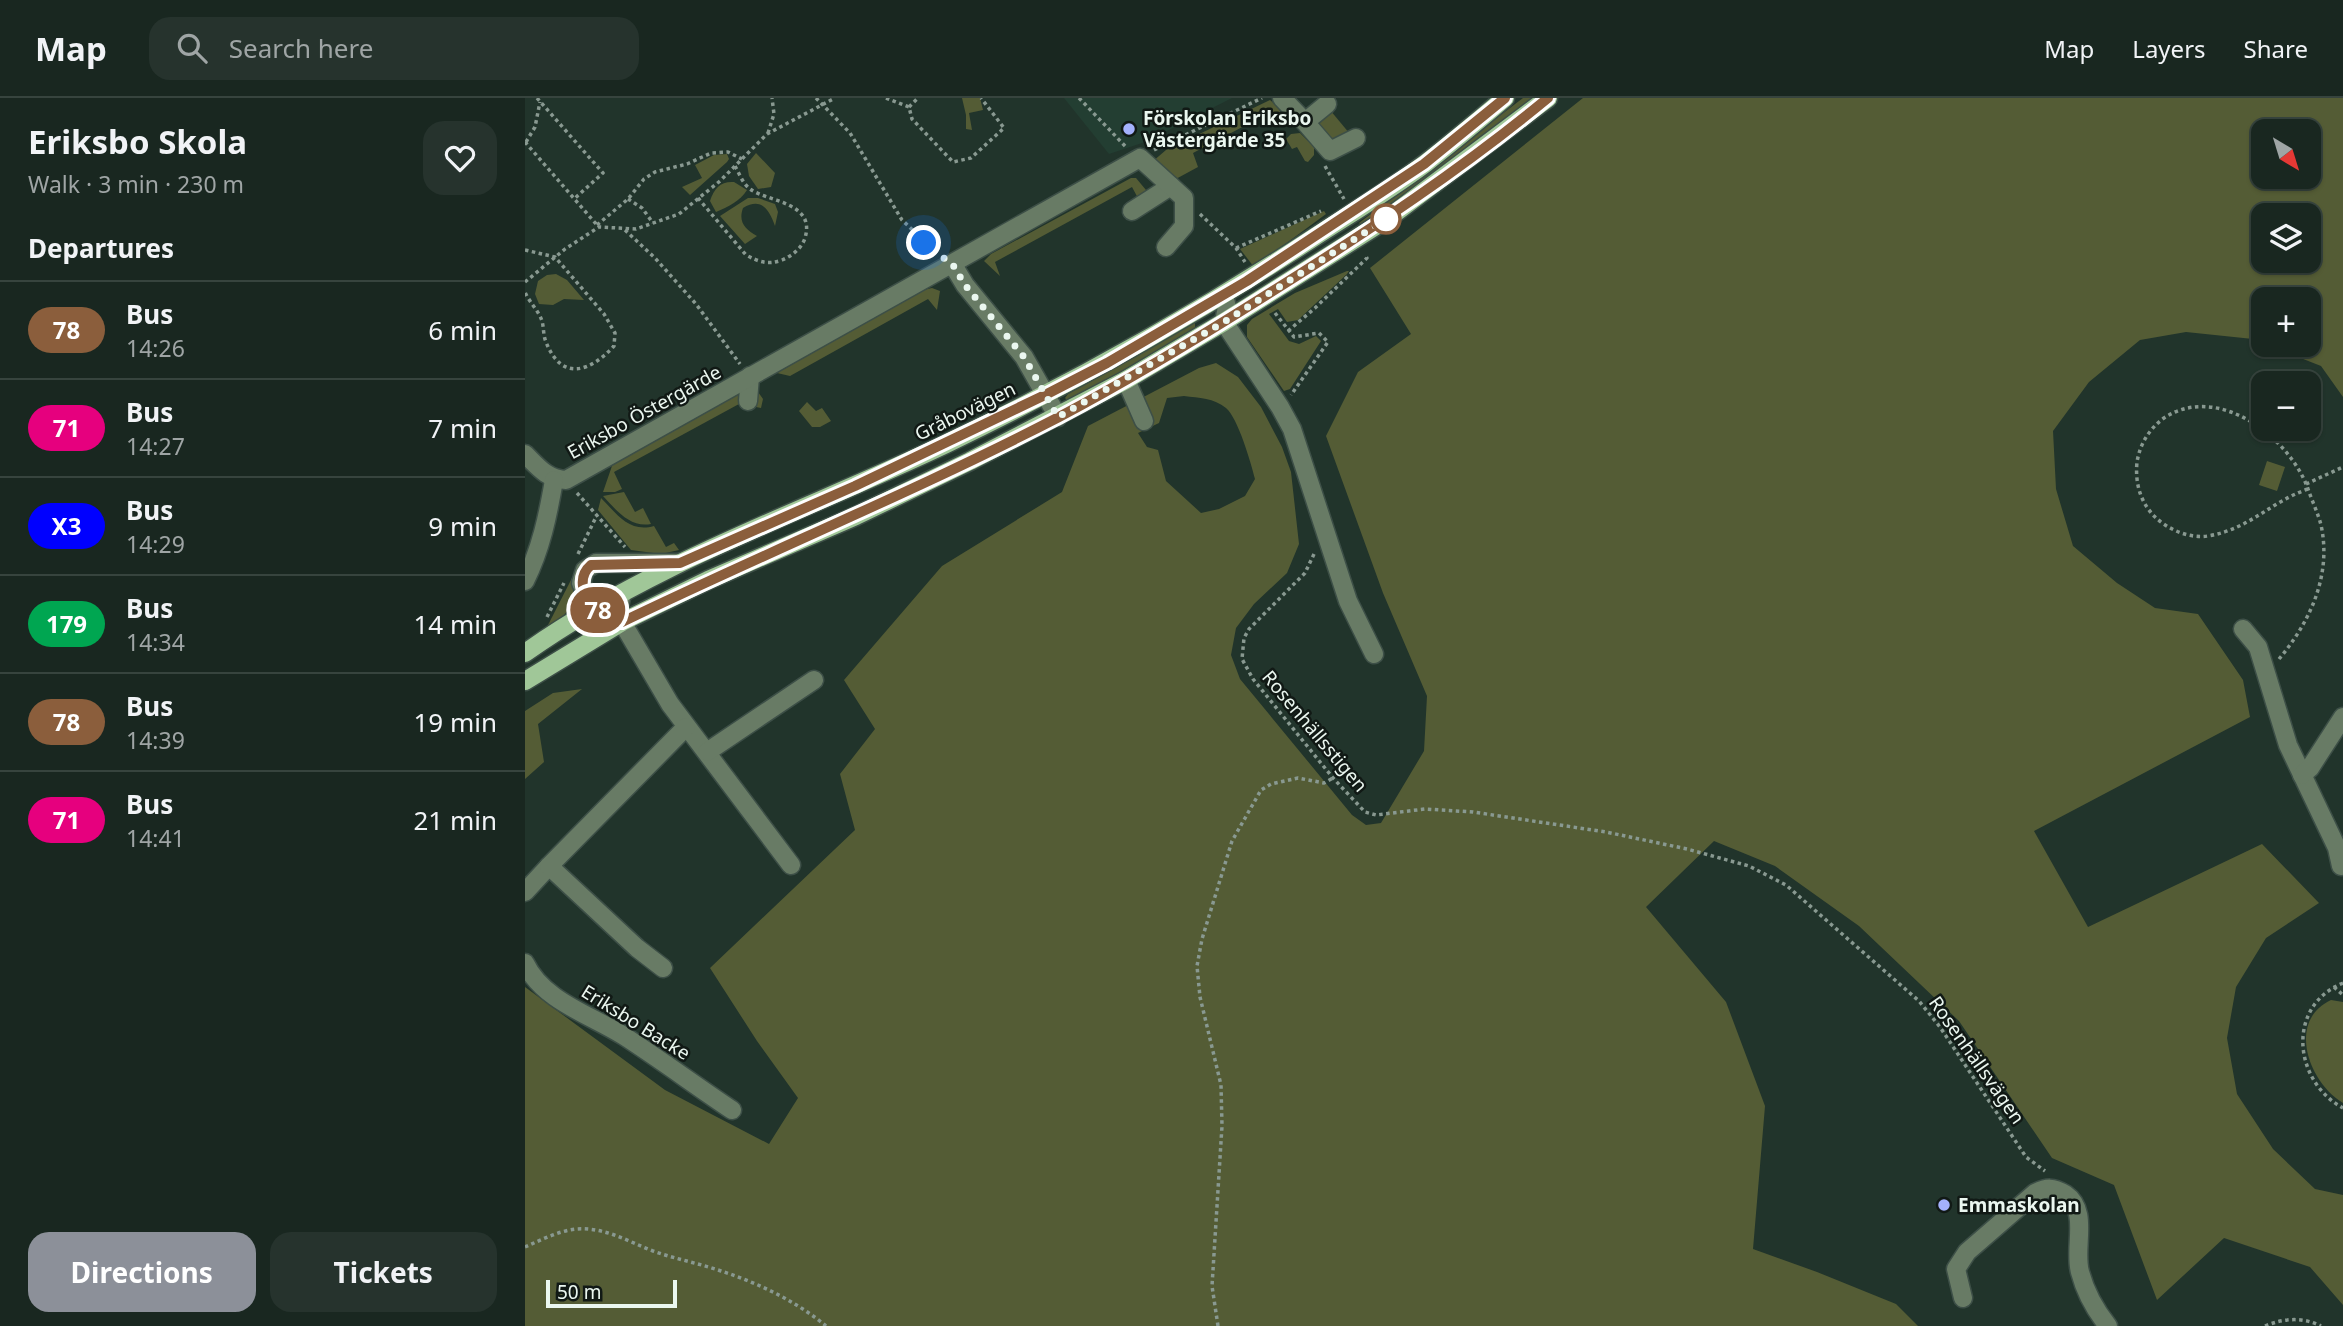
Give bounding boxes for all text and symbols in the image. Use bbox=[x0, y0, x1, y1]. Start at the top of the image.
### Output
search box bbox=[149, 17, 639, 80]
text: Map bbox=[35, 26, 107, 71]
icon: search bbox=[173, 29, 211, 67]
text: Search here bbox=[229, 30, 373, 66]
text: Map bbox=[2044, 32, 2094, 65]
text: Layers bbox=[2132, 32, 2206, 65]
text: Share bbox=[2244, 32, 2308, 65]
place label: Förskolan Eriksbo Västergärde 35 bbox=[1143, 105, 1311, 153]
text: Eriksbo Skola bbox=[28, 119, 247, 164]
north arrow bbox=[2251, 119, 2321, 189]
map controls bbox=[2251, 119, 2321, 441]
button: heart bbox=[423, 121, 497, 195]
marker: Förskolan Eriksbo Västergärde 35 bbox=[1121, 121, 1137, 137]
text: Walk · 3 min · 230 m bbox=[28, 168, 244, 200]
button: layers bbox=[2251, 203, 2321, 273]
unlabelled marker bbox=[1371, 204, 1401, 234]
your location bbox=[906, 225, 941, 260]
text: Departures bbox=[28, 230, 174, 266]
button: + bbox=[2251, 287, 2321, 357]
text: Bus bbox=[126, 296, 173, 332]
text: 6 min bbox=[428, 312, 497, 348]
text: 78 bbox=[53, 313, 80, 346]
text: 14:26 bbox=[126, 332, 185, 364]
street label: Eriksbo Östergärde bbox=[562, 359, 726, 465]
button: − bbox=[2251, 371, 2321, 441]
street label: Gråbovägen bbox=[910, 375, 1020, 447]
text: Bus bbox=[126, 394, 173, 430]
text: 7 min bbox=[428, 410, 497, 446]
text: 71 bbox=[53, 411, 80, 444]
text: 14:27 bbox=[126, 430, 185, 462]
text: Bus bbox=[126, 492, 173, 528]
text: 9 min bbox=[428, 508, 497, 544]
text: X3 bbox=[52, 509, 81, 542]
text: 14:29 bbox=[126, 528, 185, 560]
line badge: 78 bbox=[567, 587, 629, 633]
text: Bus bbox=[126, 590, 173, 626]
text: 78 bbox=[584, 593, 612, 626]
text: 14 min bbox=[413, 606, 497, 642]
text: 179 bbox=[46, 607, 87, 640]
text: 14:34 bbox=[126, 626, 185, 658]
street label: Rosenhällsstigen bbox=[1256, 665, 1374, 797]
text: Bus bbox=[126, 688, 173, 724]
text: 19 min bbox=[413, 704, 497, 740]
text: 78 bbox=[53, 705, 80, 738]
text: 14:39 bbox=[126, 724, 185, 756]
text: Bus bbox=[126, 786, 173, 822]
text: 21 min bbox=[413, 802, 497, 838]
text: 71 bbox=[53, 803, 80, 836]
text: 14:41 bbox=[126, 822, 185, 854]
street label: Eriksbo Backe bbox=[577, 978, 695, 1066]
street label: Rosenhällsvägen bbox=[1923, 991, 2031, 1129]
place label: Emmaskolan bbox=[1958, 1192, 2080, 1218]
marker: Emmaskolan bbox=[1936, 1197, 1952, 1213]
button: Directions bbox=[28, 1232, 256, 1312]
button: Tickets bbox=[270, 1232, 497, 1312]
scale bar bbox=[546, 1277, 677, 1309]
text: 50 m bbox=[557, 1279, 601, 1305]

